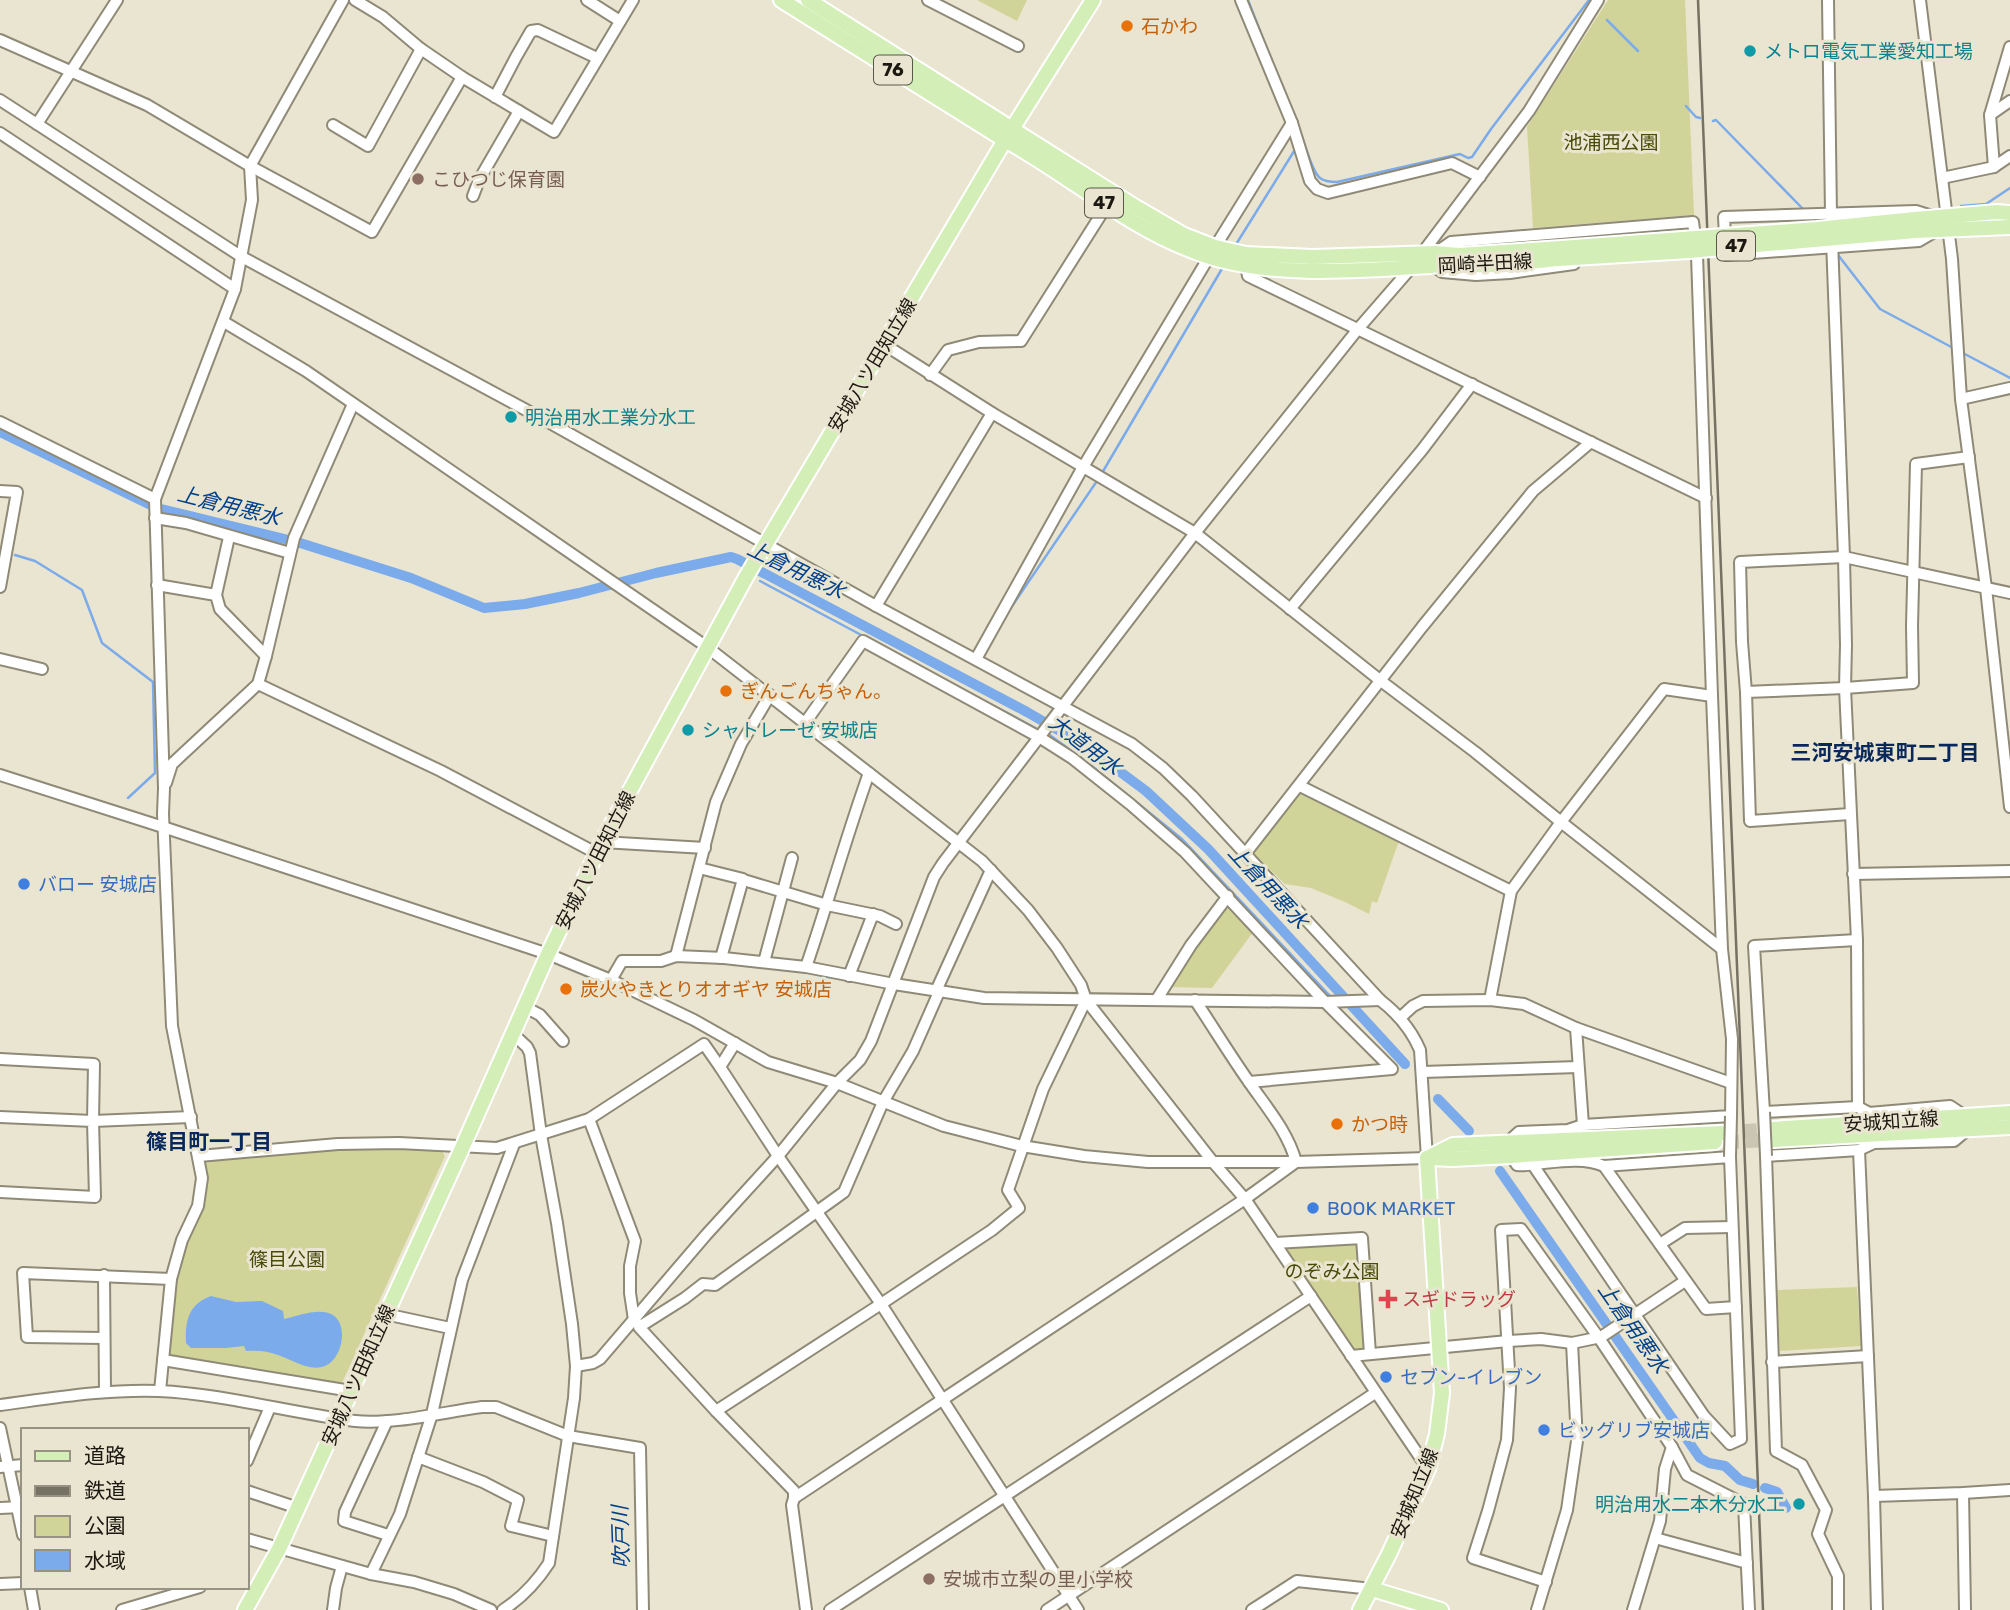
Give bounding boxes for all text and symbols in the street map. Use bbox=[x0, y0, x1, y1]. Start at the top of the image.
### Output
place label: 石かわ bbox=[1141, 15, 1198, 38]
marker: 石かわ bbox=[1119, 18, 1135, 34]
place label: メトロ電気工業愛知工場 bbox=[1764, 40, 1973, 63]
marker: メトロ電気工業愛知工場 bbox=[1742, 43, 1758, 59]
road number: 76 bbox=[874, 56, 912, 84]
park label: 池浦西公園 bbox=[1563, 131, 1659, 154]
place label: こひつじ保育園 bbox=[432, 168, 565, 191]
marker: こひつじ保育園 bbox=[410, 171, 426, 187]
road number: 47 bbox=[1085, 188, 1123, 218]
road number: 47 bbox=[1717, 232, 1755, 260]
street label: 岡崎半田線 bbox=[1437, 250, 1533, 277]
street label: 安城八ツ田知立線 bbox=[823, 294, 921, 436]
place label: 明治用水工業分水工 bbox=[525, 406, 696, 429]
marker: 明治用水工業分水工 bbox=[503, 409, 519, 425]
water label: 上倉用悪水 bbox=[175, 481, 285, 531]
water label: 上倉用悪水 bbox=[744, 535, 851, 605]
place label: ぎんごんちゃん。 bbox=[740, 680, 892, 703]
marker: ぎんごんちゃん。 bbox=[718, 683, 734, 699]
water label: 大道用水 bbox=[1044, 709, 1128, 781]
place label: シャトレーゼ 安城店 bbox=[702, 719, 878, 742]
marker: シャトレーゼ 安城店 bbox=[680, 722, 696, 738]
district label: 三河安城東町二丁目 bbox=[1791, 740, 1980, 765]
street label: 安城八ツ田知立線 bbox=[551, 787, 640, 933]
water label: 上倉用悪水 bbox=[1223, 840, 1315, 935]
place label: バロー 安城店 bbox=[38, 873, 157, 896]
marker: バロー 安城店 bbox=[16, 876, 32, 892]
place label: 炭火やきとりオオギヤ 安城店 bbox=[580, 978, 832, 1001]
marker: 炭火やきとりオオギヤ 安城店 bbox=[558, 981, 574, 997]
street label: 安城知立線 bbox=[1843, 1107, 1939, 1136]
place label: かつ時 bbox=[1351, 1113, 1408, 1136]
marker: かつ時 bbox=[1329, 1116, 1345, 1132]
district label: 篠目町一丁目 bbox=[146, 1129, 272, 1154]
place label: BOOK MARKET bbox=[1327, 1197, 1456, 1220]
marker: BOOK MARKET bbox=[1305, 1200, 1321, 1216]
park label: 篠目公園 bbox=[249, 1248, 325, 1271]
park label: のぞみ公園 bbox=[1284, 1260, 1380, 1283]
water label: 上倉用悪水 bbox=[1593, 1278, 1675, 1380]
place label: スギドラッグ bbox=[1402, 1288, 1516, 1311]
marker: スギドラッグ bbox=[1380, 1291, 1396, 1307]
street label: 安城八ツ田知立線 bbox=[317, 1301, 400, 1449]
place label: セブン-イレブン bbox=[1400, 1366, 1542, 1389]
marker: セブン-イレブン bbox=[1378, 1369, 1394, 1385]
place label: ビッグリブ安城店 bbox=[1558, 1419, 1710, 1442]
marker: ビッグリブ安城店 bbox=[1536, 1422, 1552, 1438]
legend bbox=[21, 1428, 248, 1589]
text: 道路 bbox=[84, 1443, 126, 1468]
street label: 安城知立線 bbox=[1386, 1445, 1443, 1542]
text: 鉄道 bbox=[84, 1478, 126, 1503]
place label: 明治用水二本木分水工 bbox=[1595, 1493, 1785, 1516]
marker: 明治用水二本木分水工 bbox=[1791, 1496, 1807, 1512]
water label: 吹戸川 bbox=[607, 1503, 634, 1569]
text: 公園 bbox=[84, 1513, 126, 1538]
text: 水域 bbox=[84, 1548, 126, 1573]
place label: 安城市立梨の里小学校 bbox=[943, 1568, 1133, 1591]
marker: 安城市立梨の里小学校 bbox=[921, 1571, 937, 1587]

